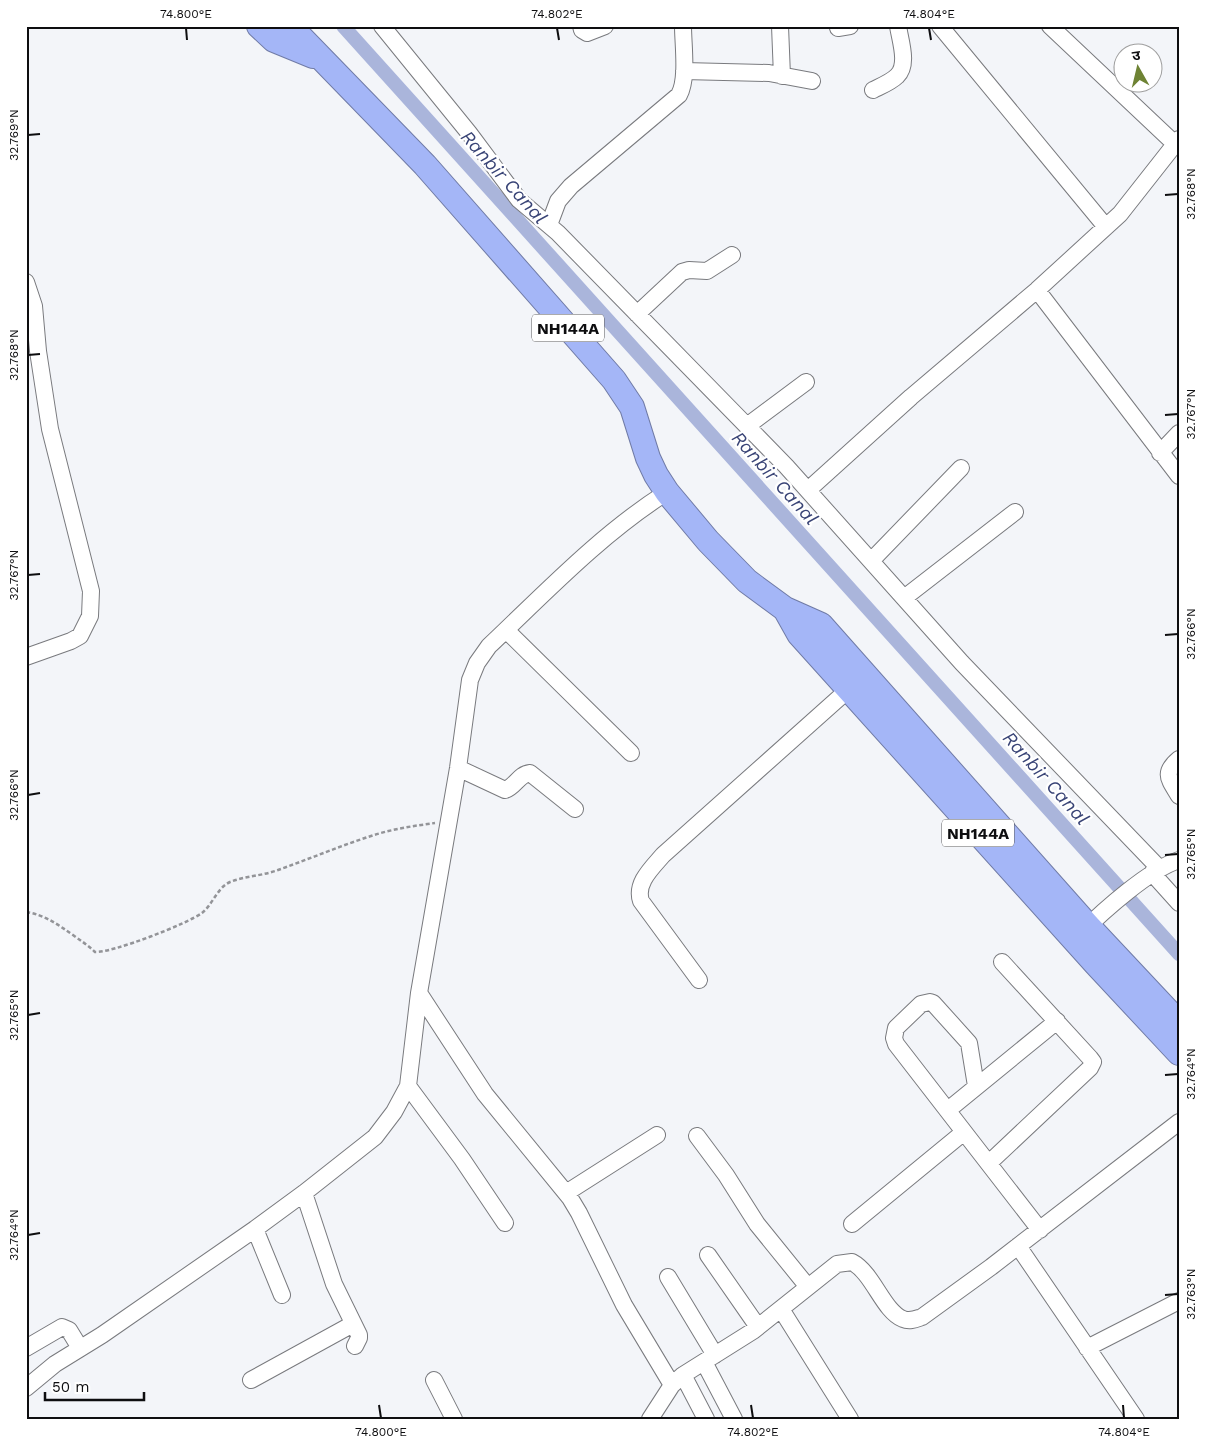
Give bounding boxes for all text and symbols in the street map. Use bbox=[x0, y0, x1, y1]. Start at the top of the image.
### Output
text: 74.800°E bbox=[160, 7, 212, 21]
text: 74.802°E bbox=[531, 7, 583, 21]
text: 74.804°E bbox=[903, 7, 955, 21]
north arrow bbox=[1112, 42, 1162, 92]
text: उ bbox=[1131, 47, 1142, 64]
text: 32.769°N bbox=[7, 109, 21, 161]
water label: Ranbir Canal bbox=[456, 125, 552, 229]
text: 32.768°N bbox=[1184, 168, 1198, 220]
road number: NH144A bbox=[532, 314, 604, 342]
text: 32.768°N bbox=[7, 329, 21, 381]
text: 32.767°N bbox=[1184, 389, 1198, 439]
water label: Ranbir Canal bbox=[727, 426, 823, 530]
text: 32.767°N bbox=[7, 550, 21, 600]
text: 32.766°N bbox=[1184, 608, 1198, 660]
water label: Ranbir Canal bbox=[998, 726, 1094, 830]
text: 32.766°N bbox=[7, 769, 21, 821]
road number: NH144A bbox=[942, 820, 1014, 846]
text: 32.765°N bbox=[1184, 828, 1198, 880]
text: 32.765°N bbox=[7, 989, 21, 1041]
text: 32.764°N bbox=[1184, 1048, 1198, 1100]
text: 32.764°N bbox=[7, 1209, 21, 1261]
text: 32.763°N bbox=[1184, 1268, 1198, 1320]
scale bar bbox=[45, 1370, 144, 1402]
text: 50 m bbox=[52, 1378, 89, 1396]
text: 74.800°E bbox=[355, 1425, 407, 1439]
text: 74.802°E bbox=[727, 1425, 779, 1439]
text: 74.804°E bbox=[1098, 1425, 1150, 1439]

